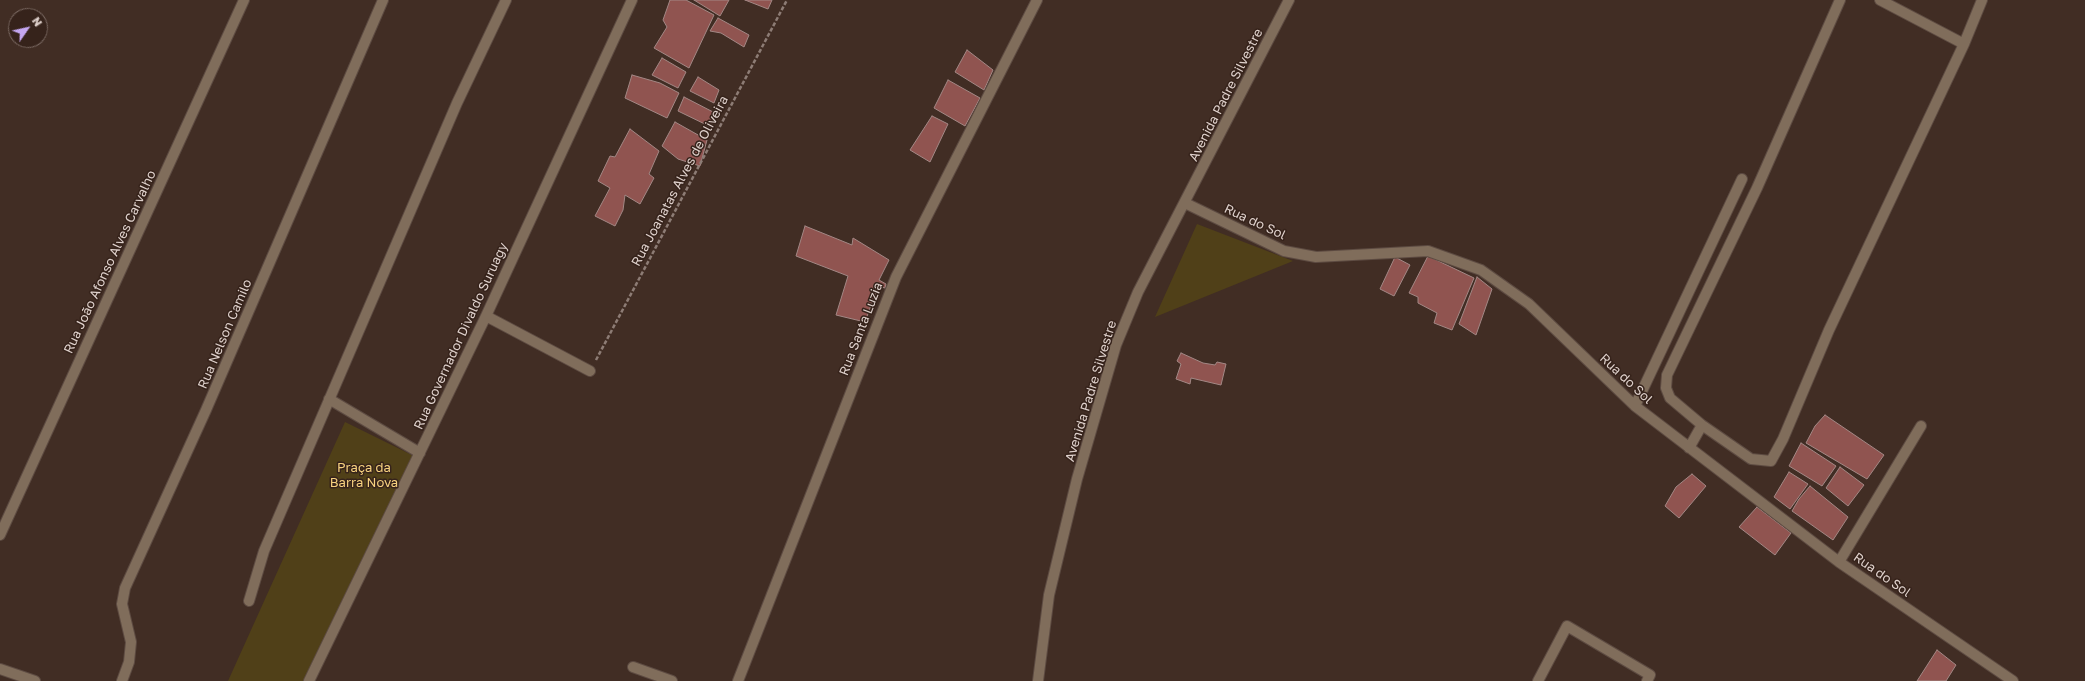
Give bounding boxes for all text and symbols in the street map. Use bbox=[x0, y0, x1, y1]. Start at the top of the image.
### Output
north arrow bbox=[8, 8, 48, 48]
text: N bbox=[30, 14, 45, 29]
street label: Avenida Padre Silvestre bbox=[1186, 26, 1266, 164]
street label: Rua Joanatas Alves de Oliveira bbox=[628, 93, 732, 269]
street label: Rua João Afonso Alves Carvalho bbox=[61, 168, 159, 356]
street label: Rua do Sol bbox=[1222, 201, 1288, 243]
street label: Rua Governador Divaldo Suruagy bbox=[411, 240, 511, 432]
street label: Rua Nelson Camilo bbox=[195, 277, 255, 391]
street label: Rua Santa Luzia bbox=[836, 280, 886, 378]
street label: Avenida Padre Silvestre bbox=[1062, 319, 1120, 463]
street label: Rua do Sol bbox=[1596, 351, 1656, 407]
park label: Praça da Barra Nova bbox=[330, 460, 398, 491]
street label: Rua do Sol bbox=[1850, 550, 1914, 600]

